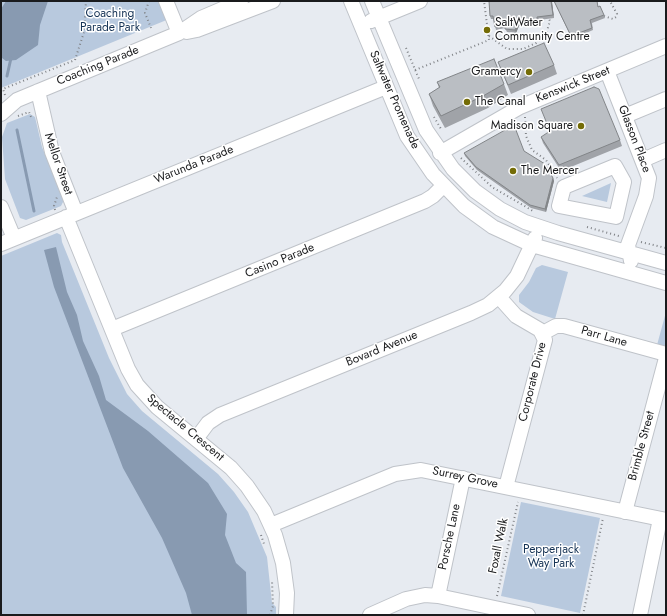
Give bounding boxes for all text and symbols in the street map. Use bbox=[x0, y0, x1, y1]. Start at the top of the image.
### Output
park label: Coaching Parade Park bbox=[80, 7, 140, 35]
place label: SaltWater Community Centre bbox=[495, 16, 590, 44]
marker: SaltWater Community Centre bbox=[482, 25, 492, 35]
street label: Coaching Parade bbox=[55, 43, 141, 89]
street label: Saltwater Promenade bbox=[366, 49, 422, 151]
street label: Kenswick Street bbox=[534, 64, 612, 106]
place label: Gramercy bbox=[471, 65, 521, 79]
marker: Gramercy bbox=[524, 67, 534, 77]
place label: The Canal bbox=[475, 95, 525, 109]
marker: The Canal bbox=[462, 97, 472, 107]
street label: Glasson Place bbox=[615, 103, 653, 175]
place label: Madison Square bbox=[491, 119, 573, 133]
marker: Madison Square bbox=[576, 121, 586, 131]
street label: Mellor Street bbox=[41, 131, 75, 197]
street label: Warunda Parade bbox=[152, 143, 236, 187]
place label: The Mercer bbox=[521, 164, 579, 178]
marker: The Mercer bbox=[508, 166, 518, 176]
street label: Casino Parade bbox=[243, 241, 317, 281]
street label: Parr Lane bbox=[579, 324, 629, 350]
street label: Bovard Avenue bbox=[344, 328, 420, 370]
street label: Corporate Drive bbox=[516, 341, 550, 423]
street label: Spectacle Crescent bbox=[143, 391, 227, 465]
street label: Brimble Street bbox=[626, 410, 658, 482]
street label: Surrey Grove bbox=[431, 464, 499, 492]
street label: Porsche Lane bbox=[436, 503, 464, 571]
street label: Foxall Walk bbox=[486, 517, 512, 575]
park label: Pepperjack Way Park bbox=[523, 543, 579, 571]

